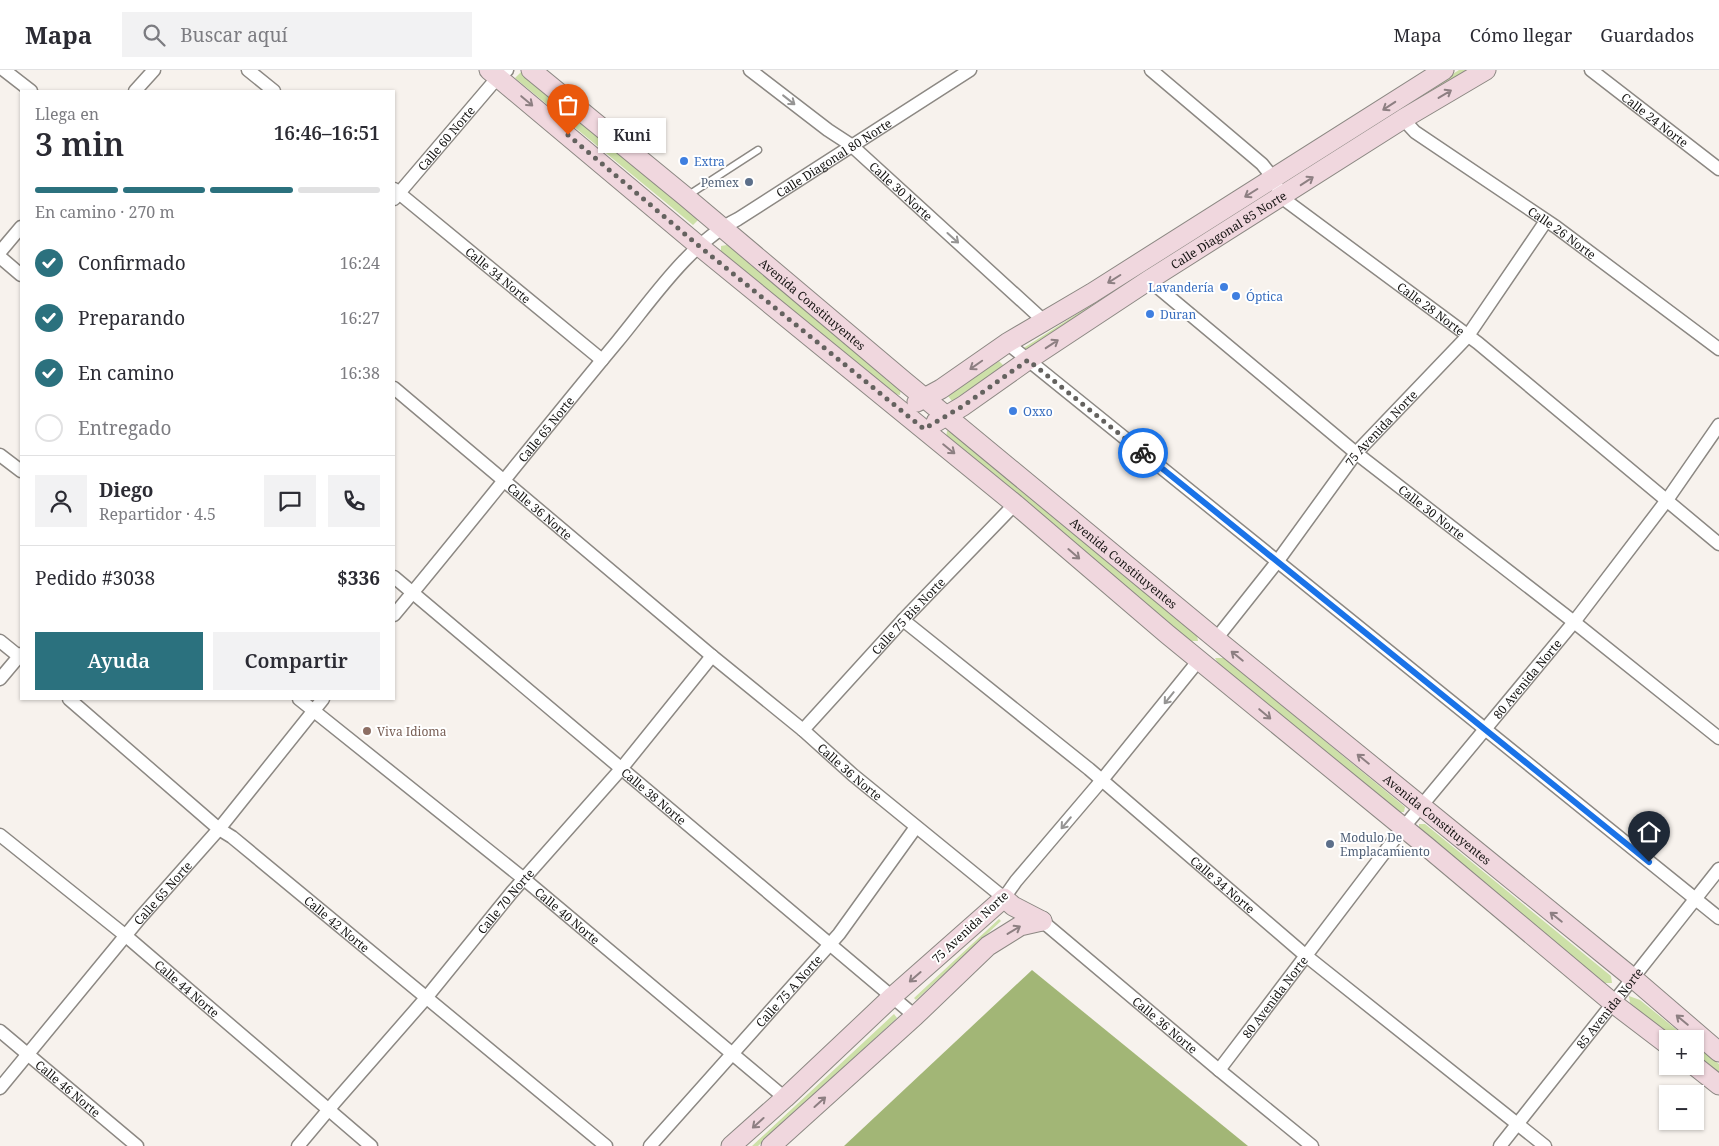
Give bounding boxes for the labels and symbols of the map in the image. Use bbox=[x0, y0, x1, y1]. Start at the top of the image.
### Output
pin bbox=[547, 84, 589, 135]
street label: Calle 24 Norte bbox=[1618, 88, 1692, 151]
one-way arrow bbox=[1437, 89, 1451, 99]
one-way arrow bbox=[782, 94, 795, 105]
one-way arrow bbox=[520, 95, 533, 106]
one-way arrow bbox=[1382, 101, 1396, 111]
street label: Calle 60 Norte bbox=[413, 102, 478, 174]
street label: Calle Diagonal 80 Norte bbox=[773, 114, 895, 201]
callout: Kuni bbox=[598, 118, 666, 152]
place label: Extra bbox=[694, 153, 725, 170]
marker: Extra bbox=[678, 155, 690, 167]
street label: Calle 30 Norte bbox=[866, 158, 937, 224]
place label: Pemex bbox=[701, 174, 739, 191]
one-way arrow bbox=[1300, 175, 1314, 185]
marker: Pemex bbox=[743, 176, 755, 188]
street label: Calle Diagonal 85 Norte bbox=[1167, 187, 1290, 273]
one-way arrow bbox=[1245, 188, 1259, 198]
street label: Calle 26 Norte bbox=[1525, 202, 1600, 263]
one-way arrow bbox=[947, 232, 960, 244]
street label: Calle 34 Norte bbox=[462, 243, 535, 307]
street label: Avenida Constituyentes bbox=[756, 254, 869, 354]
one-way arrow bbox=[1107, 275, 1121, 285]
street label: Calle 28 Norte bbox=[1394, 278, 1469, 339]
place label: Lavandería bbox=[1148, 279, 1214, 296]
marker: Lavandería bbox=[1218, 281, 1230, 293]
place label: Óptica bbox=[1246, 288, 1283, 305]
marker: Óptica bbox=[1230, 290, 1242, 302]
place label: Duran bbox=[1160, 306, 1197, 323]
marker: Duran bbox=[1144, 308, 1156, 320]
one-way arrow bbox=[1045, 339, 1059, 349]
one-way arrow bbox=[969, 360, 983, 370]
street label: 75 Avenida Norte bbox=[1341, 386, 1421, 470]
street label: Calle 65 Norte bbox=[514, 392, 578, 465]
place label: Oxxo bbox=[1023, 403, 1053, 420]
marker: Oxxo bbox=[1007, 405, 1019, 417]
courier bbox=[1118, 428, 1168, 478]
one-way arrow bbox=[942, 444, 955, 455]
street label: Calle 36 Norte bbox=[504, 479, 576, 543]
street label: Calle 30 Norte bbox=[1395, 481, 1469, 543]
street label: Avenida Constituyentes bbox=[1067, 513, 1181, 612]
one-way arrow bbox=[1067, 548, 1080, 560]
street label: Calle 75 Bis Norte bbox=[867, 573, 948, 658]
street label: 80 Avenida Norte bbox=[1489, 635, 1565, 722]
one-way arrow bbox=[1231, 650, 1244, 661]
one-way arrow bbox=[1163, 691, 1174, 704]
one-way arrow bbox=[1258, 709, 1271, 720]
place label: Viva Idioma bbox=[377, 723, 447, 740]
marker: Viva Idioma bbox=[361, 725, 373, 737]
street label: Calle 36 Norte bbox=[814, 739, 886, 804]
one-way arrow bbox=[1356, 753, 1369, 764]
street label: Calle 38 Norte bbox=[618, 764, 690, 828]
street label: Avenida Constituyentes bbox=[1380, 770, 1495, 868]
pin bbox=[1628, 811, 1670, 862]
one-way arrow bbox=[1060, 817, 1071, 830]
place label: Modulo De Emplacamiento bbox=[1340, 829, 1430, 860]
marker: Modulo De Emplacamiento bbox=[1324, 838, 1336, 850]
street label: Calle 34 Norte bbox=[1187, 852, 1259, 917]
street label: Calle 65 Norte bbox=[129, 857, 195, 928]
street label: Calle 70 Norte bbox=[473, 865, 538, 937]
street label: Calle 40 Norte bbox=[531, 883, 604, 948]
street label: 75 Avenida Norte bbox=[928, 887, 1012, 967]
street label: Calle 42 Norte bbox=[301, 892, 373, 956]
one-way arrow bbox=[1550, 911, 1563, 922]
one-way arrow bbox=[1006, 925, 1020, 935]
street label: Calle 75 A Norte bbox=[752, 951, 825, 1031]
street label: 80 Avenida Norte bbox=[1238, 952, 1311, 1041]
street label: Calle 44 Norte bbox=[151, 956, 223, 1021]
street label: 85 Avenida Norte bbox=[1572, 964, 1647, 1052]
one-way arrow bbox=[909, 971, 922, 983]
street label: Calle 36 Norte bbox=[1129, 992, 1201, 1057]
one-way arrow bbox=[1675, 1014, 1688, 1026]
street label: Calle 46 Norte bbox=[32, 1056, 104, 1120]
one-way arrow bbox=[813, 1096, 826, 1108]
one-way arrow bbox=[751, 1117, 764, 1129]

